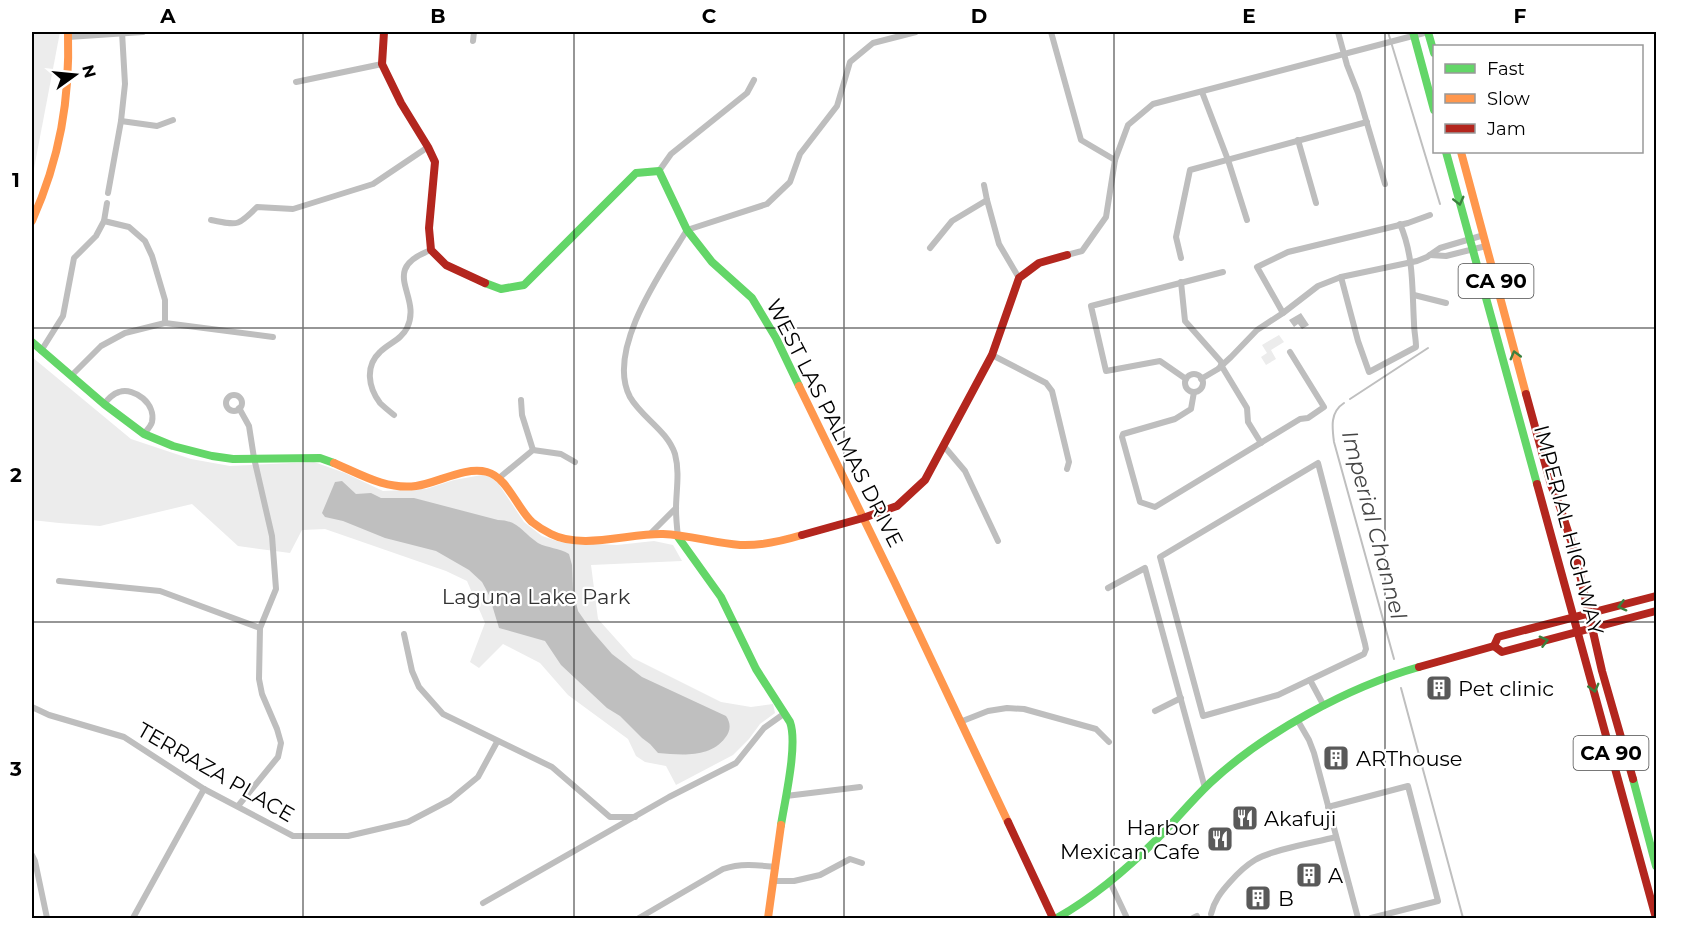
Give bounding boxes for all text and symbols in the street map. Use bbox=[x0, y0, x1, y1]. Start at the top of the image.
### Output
text: A bbox=[159, 4, 176, 28]
text: B bbox=[430, 4, 446, 28]
text: C bbox=[702, 4, 717, 28]
text: D bbox=[971, 4, 987, 28]
text: E bbox=[1242, 4, 1256, 28]
text: F bbox=[1514, 4, 1527, 28]
north arrow bbox=[45, 45, 105, 105]
legend bbox=[1433, 45, 1643, 153]
text: Fast bbox=[1487, 58, 1525, 80]
text: N bbox=[78, 63, 100, 80]
text: Slow bbox=[1487, 88, 1530, 110]
text: Jam bbox=[1486, 118, 1526, 140]
text: 1 bbox=[12, 168, 20, 192]
one-way arrow bbox=[1451, 195, 1464, 205]
road number: CA 90 bbox=[1458, 264, 1534, 298]
street label: WEST LAS PALMAS DRIVE bbox=[761, 295, 909, 551]
one-way arrow bbox=[1510, 350, 1523, 360]
street label: IMPERIAL HIGHWAY bbox=[1529, 422, 1609, 638]
water label: Imperial Channel bbox=[1336, 428, 1412, 622]
text: 2 bbox=[10, 463, 22, 487]
park label: Laguna Lake Park bbox=[442, 584, 631, 609]
one-way arrow bbox=[1617, 599, 1627, 611]
one-way arrow bbox=[1539, 635, 1549, 648]
building icon: Pet clinic bbox=[1424, 673, 1454, 703]
place label: Pet clinic bbox=[1458, 676, 1554, 701]
one-way arrow bbox=[1586, 683, 1599, 693]
street label: TERRAZA PLACE bbox=[133, 717, 299, 827]
road number: CA 90 bbox=[1574, 736, 1648, 770]
building icon: ARThouse bbox=[1321, 743, 1351, 773]
place label: ARThouse bbox=[1356, 746, 1463, 771]
text: 3 bbox=[9, 757, 22, 781]
restaurant icon: Akafuji bbox=[1230, 803, 1260, 833]
place label: Akafuji bbox=[1264, 806, 1336, 831]
place label: Harbor Mexican Cafe bbox=[1060, 815, 1200, 864]
restaurant icon: Harbor Mexican Cafe bbox=[1205, 824, 1235, 854]
building icon: A bbox=[1294, 860, 1324, 890]
place label: A bbox=[1328, 863, 1344, 888]
building icon: B bbox=[1243, 883, 1273, 913]
place label: B bbox=[1278, 886, 1294, 911]

